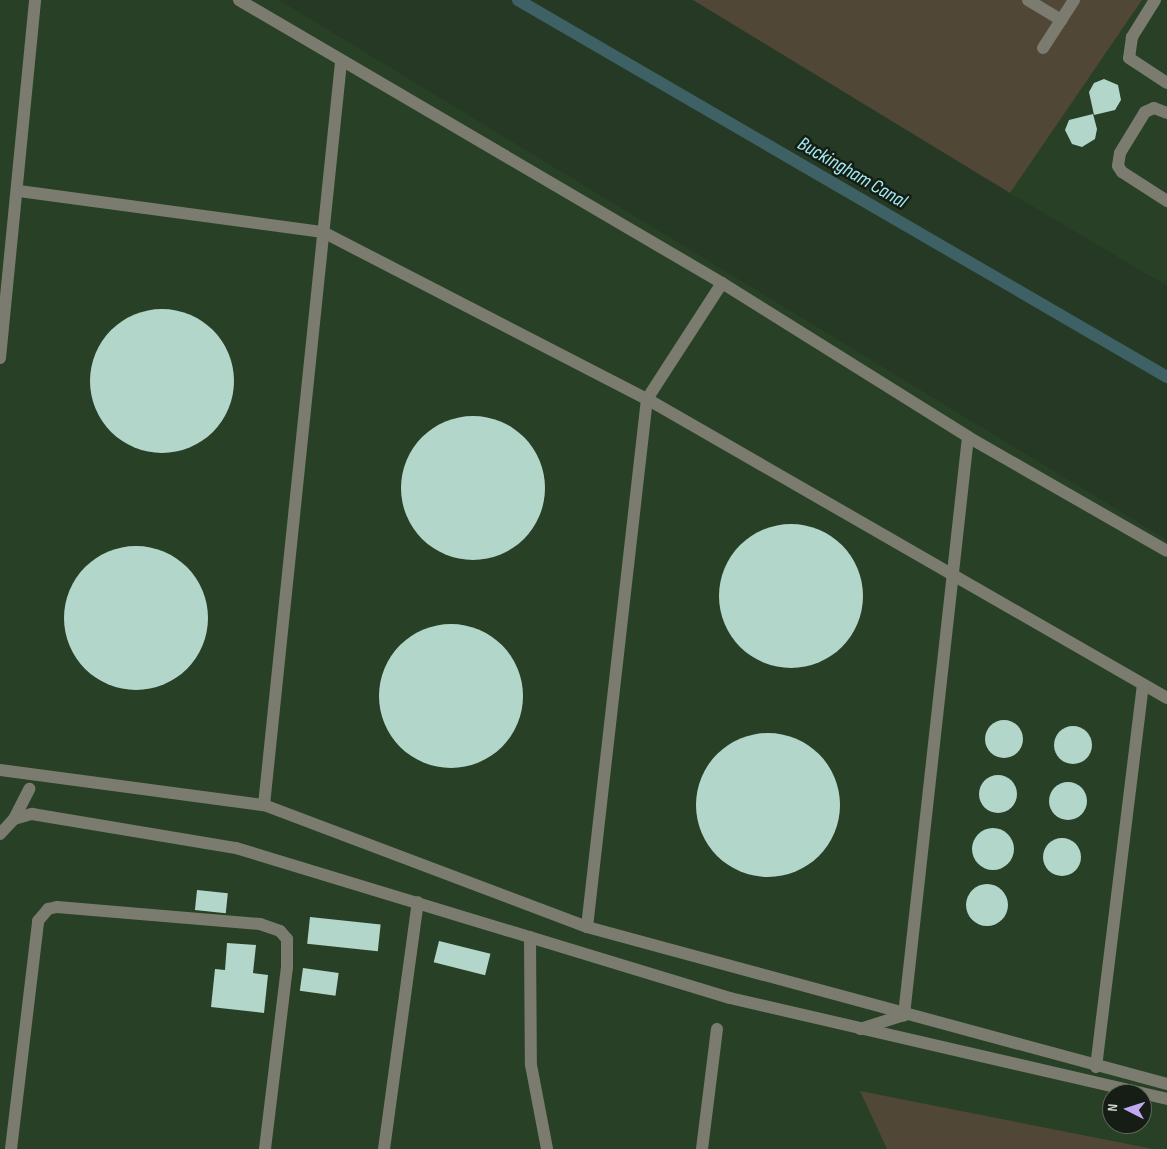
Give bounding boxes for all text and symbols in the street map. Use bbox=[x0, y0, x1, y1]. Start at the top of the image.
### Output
water label: Buckingham Canal bbox=[793, 132, 911, 214]
north arrow bbox=[1102, 1084, 1152, 1134]
text: N bbox=[1104, 1103, 1121, 1112]

